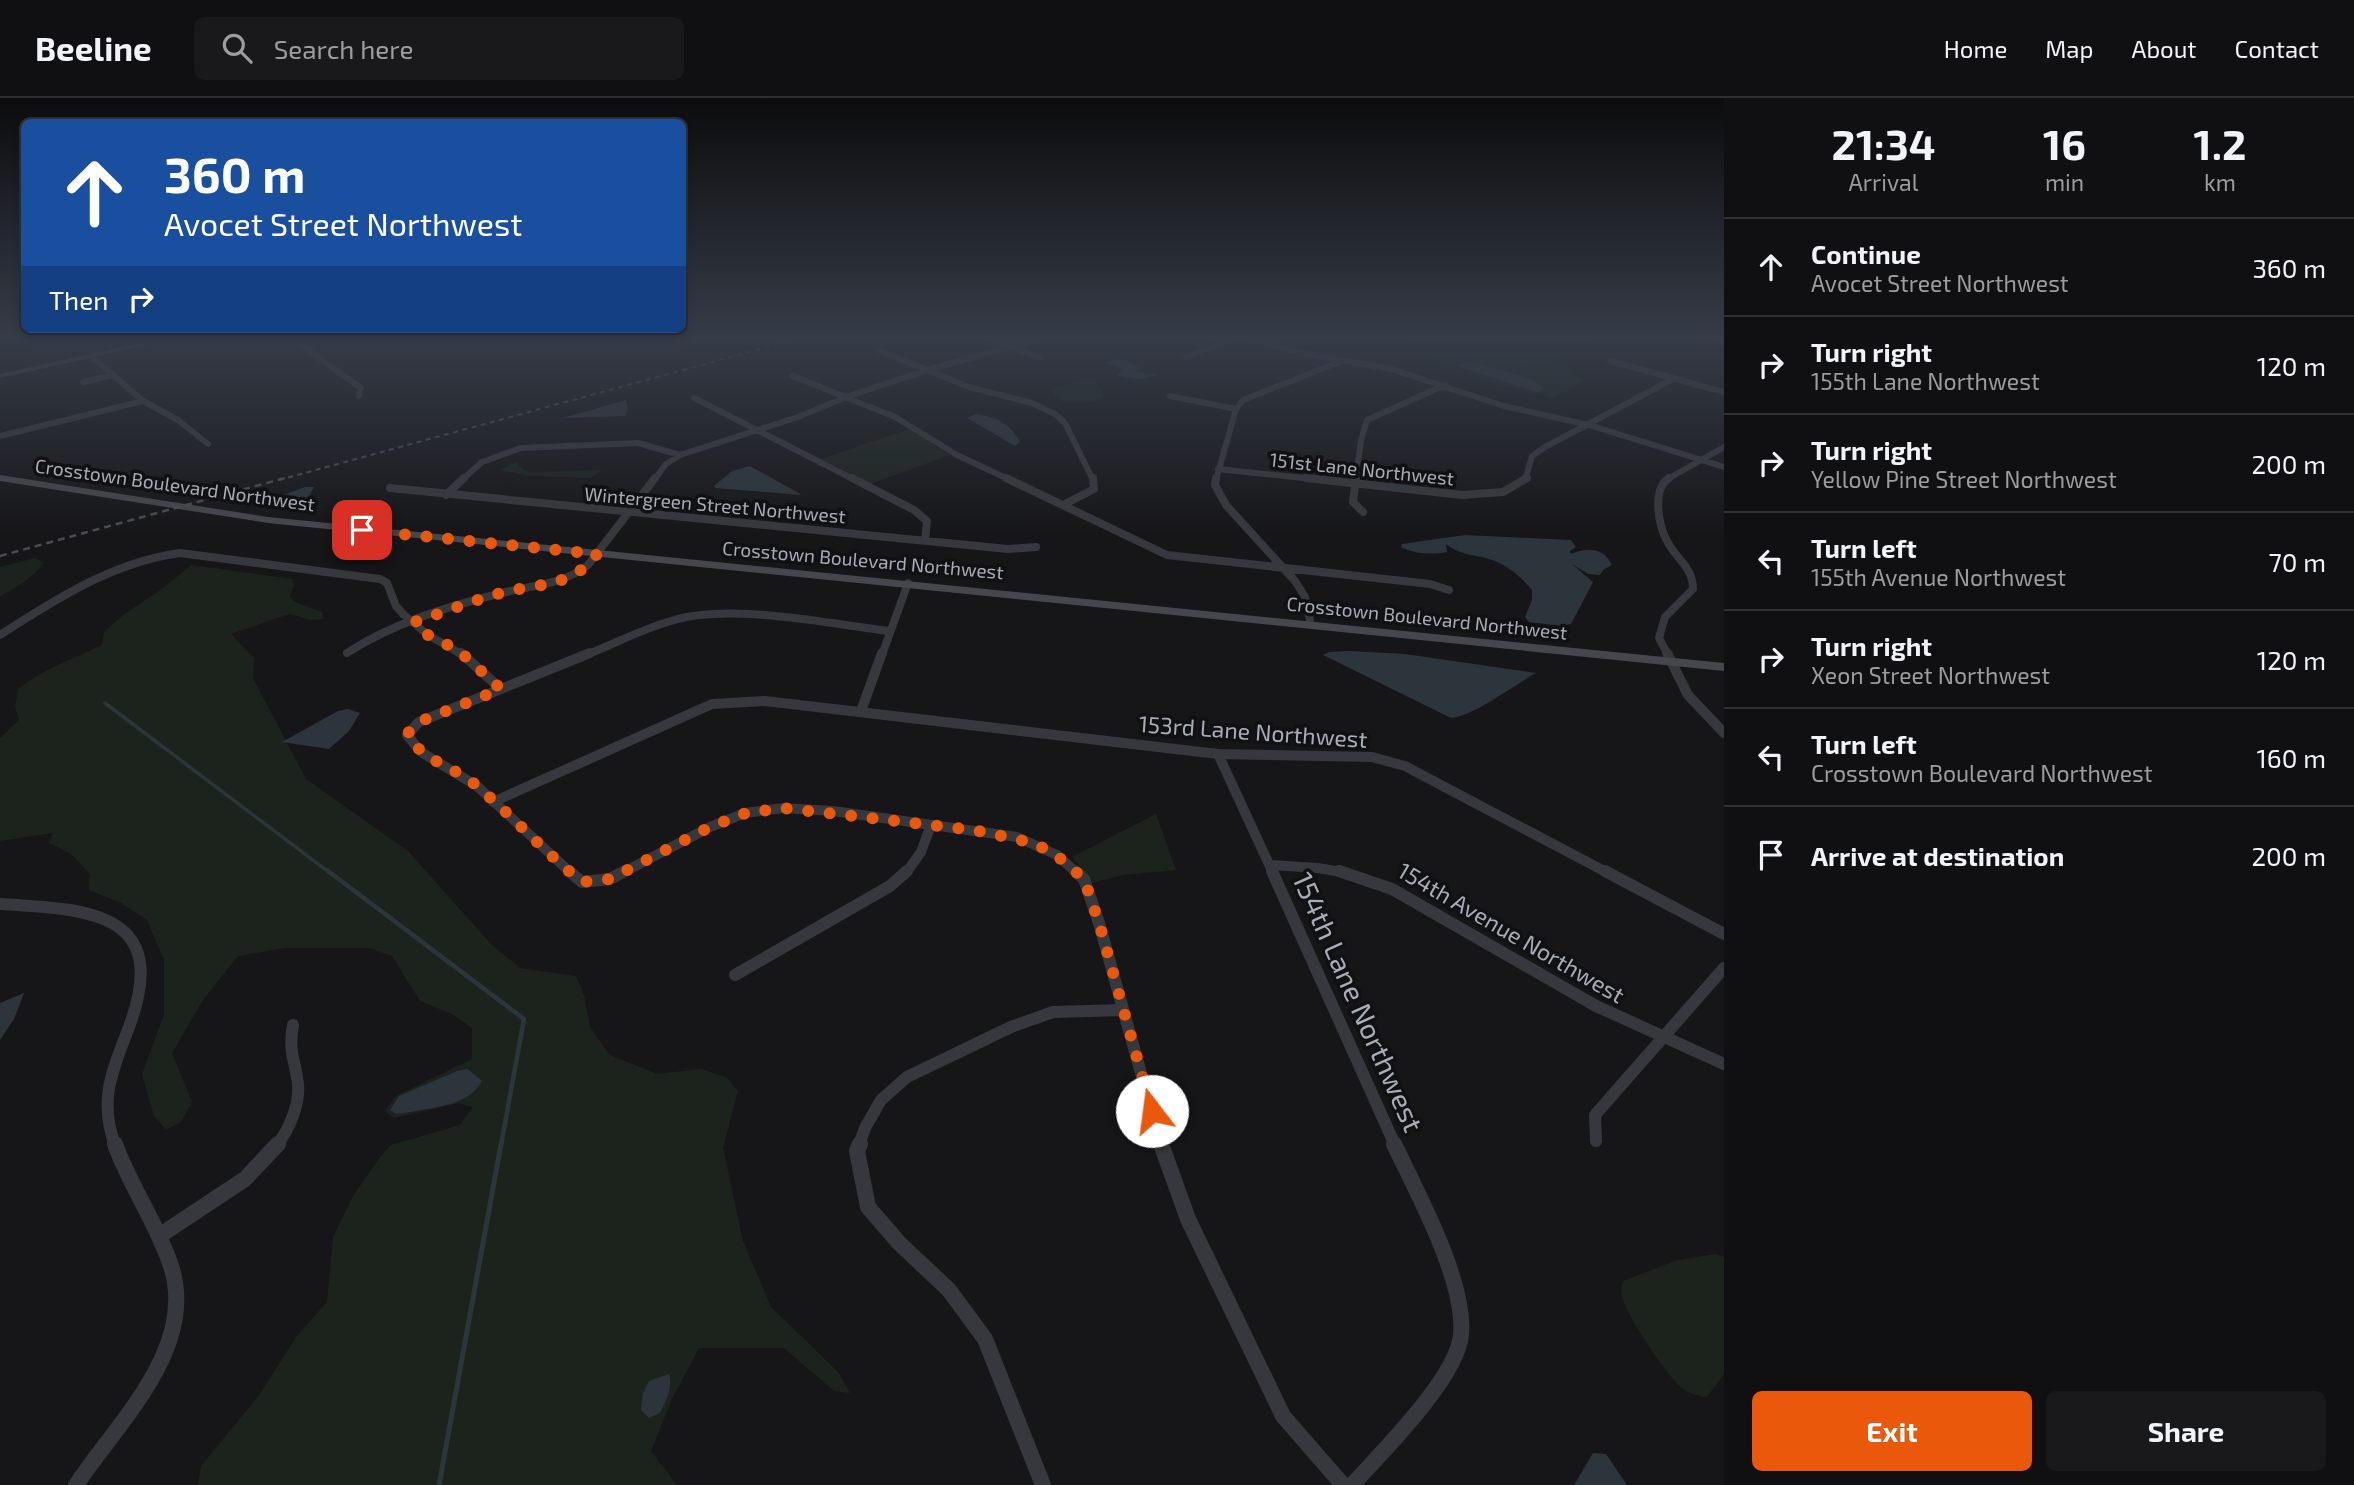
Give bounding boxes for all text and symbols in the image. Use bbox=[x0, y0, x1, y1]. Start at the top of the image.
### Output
search box bbox=[194, 17, 684, 80]
text: Beeline bbox=[35, 28, 152, 68]
icon: search bbox=[218, 29, 256, 67]
text: Search here bbox=[274, 33, 413, 64]
text: Home bbox=[1944, 34, 2007, 63]
text: Map bbox=[2045, 34, 2093, 63]
text: About bbox=[2131, 34, 2197, 63]
text: Contact bbox=[2235, 34, 2319, 63]
text: 21:34 bbox=[1832, 118, 1936, 168]
text: 16 bbox=[2043, 118, 2086, 168]
text: 1.2 bbox=[2194, 118, 2246, 168]
text: 360 m bbox=[164, 144, 305, 203]
icon: ahead bbox=[49, 147, 140, 238]
text: Arrival bbox=[1849, 168, 1919, 196]
text: min bbox=[2045, 168, 2084, 196]
text: km bbox=[2204, 168, 2236, 196]
text: Avocet Street Northwest bbox=[164, 204, 522, 242]
text: Continue bbox=[1811, 238, 1921, 269]
icon: ahead bbox=[1752, 248, 1790, 286]
text: 360 m bbox=[2252, 252, 2326, 283]
text: Avocet Street Northwest bbox=[1811, 269, 2069, 297]
icon: right bbox=[122, 280, 160, 318]
text: Then bbox=[49, 284, 108, 315]
text: Turn right bbox=[1811, 336, 1932, 367]
icon: right bbox=[1752, 346, 1790, 384]
text: 120 m bbox=[2257, 350, 2326, 381]
text: 155th Lane Northwest bbox=[1811, 367, 2040, 395]
text: Turn right bbox=[1811, 434, 1932, 465]
icon: right bbox=[1752, 444, 1790, 482]
street label: 151st Lane Northwest bbox=[1269, 447, 1455, 490]
text: 200 m bbox=[2251, 448, 2326, 479]
street label: Crosstown Boulevard Northwest bbox=[34, 453, 316, 516]
text: Yellow Pine Street Northwest bbox=[1811, 465, 2117, 493]
street label: Wintergreen Street Northwest bbox=[583, 482, 847, 527]
pin bbox=[332, 500, 392, 560]
icon: arrive bbox=[343, 511, 381, 549]
text: Turn left bbox=[1811, 532, 1917, 563]
street label: Crosstown Boulevard Northwest bbox=[722, 536, 1005, 583]
icon: left bbox=[1752, 542, 1790, 580]
text: 70 m bbox=[2268, 546, 2326, 577]
text: 155th Avenue Northwest bbox=[1811, 563, 2066, 591]
street label: Crosstown Boulevard Northwest bbox=[1286, 591, 1569, 644]
text: Turn right bbox=[1811, 630, 1932, 661]
icon: right bbox=[1752, 640, 1790, 678]
text: 120 m bbox=[2257, 644, 2326, 675]
text: Xeon Street Northwest bbox=[1811, 661, 2050, 689]
street label: 153rd Lane Northwest bbox=[1138, 709, 1369, 753]
text: Turn left bbox=[1811, 728, 1917, 759]
icon: left bbox=[1752, 738, 1790, 776]
text: 160 m bbox=[2257, 742, 2326, 773]
text: Crosstown Boulevard Northwest bbox=[1811, 759, 2153, 787]
icon: arrive bbox=[1752, 836, 1790, 874]
text: Arrive at destination bbox=[1811, 840, 2064, 871]
text: 200 m bbox=[2251, 840, 2326, 871]
street label: 154th Avenue Northwest bbox=[1393, 856, 1630, 1009]
street label: 154th Lane Northwest bbox=[1286, 867, 1432, 1137]
position arrow bbox=[1115, 1074, 1189, 1148]
button: Exit bbox=[1752, 1391, 2032, 1471]
button: Share bbox=[2046, 1391, 2326, 1471]

